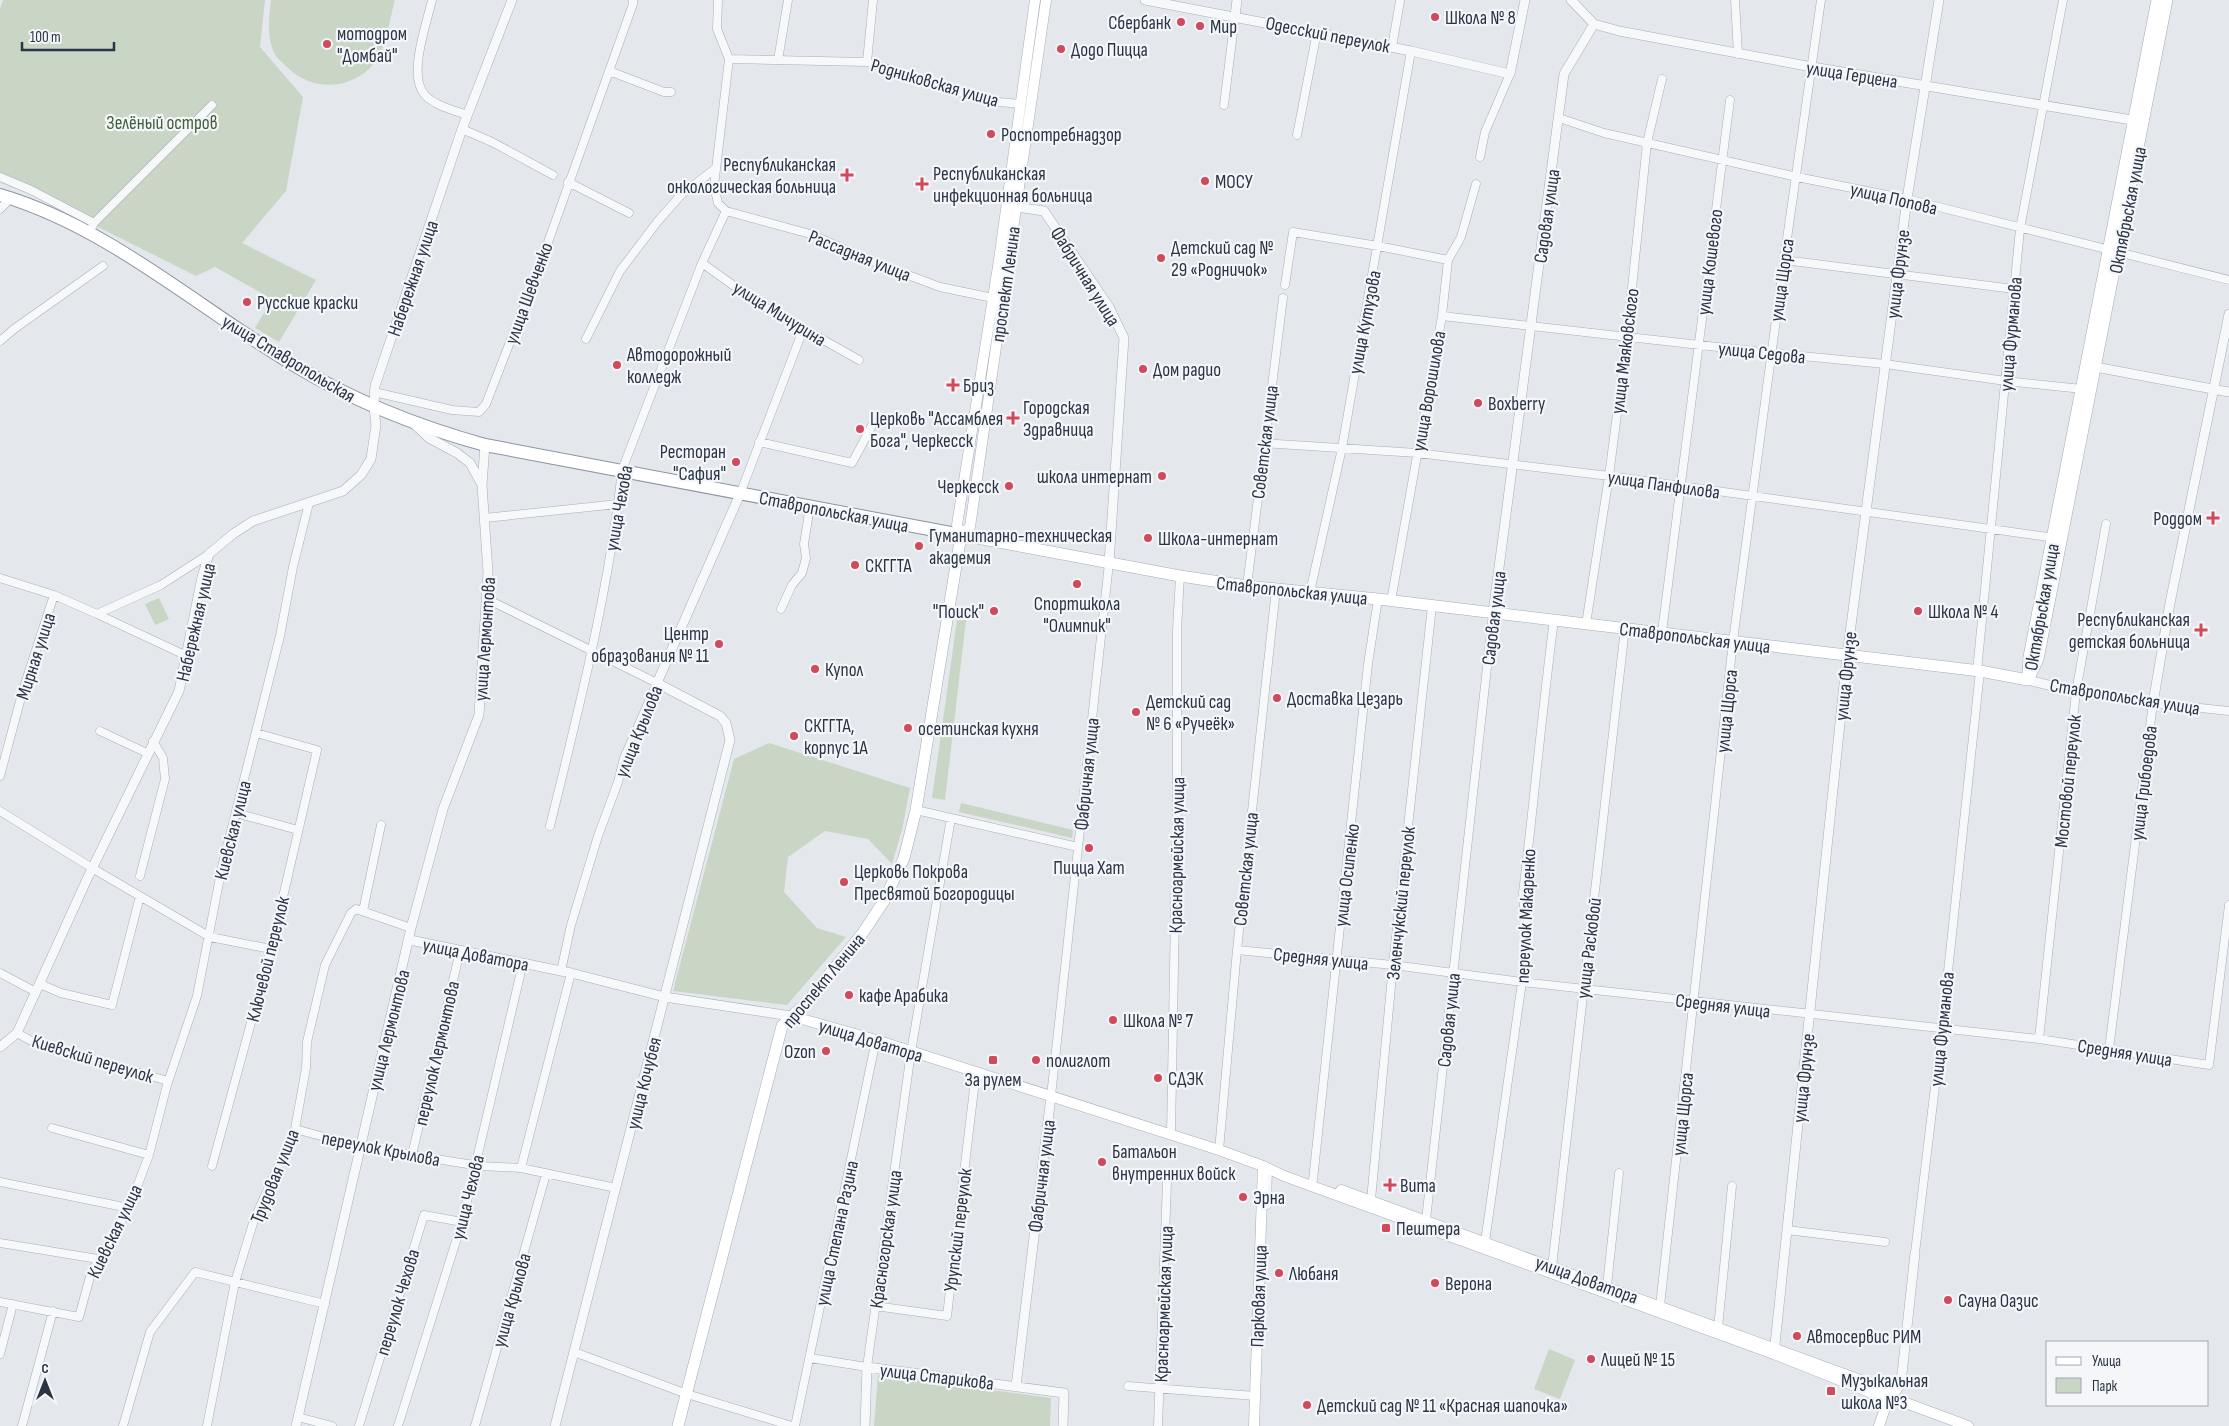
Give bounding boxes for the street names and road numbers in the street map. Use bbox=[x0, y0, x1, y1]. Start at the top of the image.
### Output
street label: Одесский переулок bbox=[1264, 12, 1393, 59]
street label: Родниковская улица bbox=[868, 54, 1001, 113]
street label: улица Герцена bbox=[1804, 57, 1899, 94]
street label: Октябрьская улица bbox=[2105, 145, 2152, 276]
street label: Садовая улица bbox=[1530, 168, 1565, 265]
street label: улица Попова bbox=[1848, 178, 1940, 221]
street label: улица Кошевого bbox=[1693, 208, 1728, 317]
street label: Набережная улица bbox=[383, 218, 444, 339]
street label: Фабричная улица bbox=[1045, 223, 1125, 331]
street label: проспект Ленина bbox=[987, 225, 1026, 344]
street label: Рассадная улица bbox=[805, 226, 914, 287]
street label: улица Фрунзе bbox=[1882, 228, 1915, 320]
street label: улица Щорса bbox=[1765, 237, 1800, 323]
street label: улица Шевченко bbox=[500, 239, 558, 348]
street label: улица Кутузова bbox=[1344, 269, 1387, 376]
street label: улица Фурманова bbox=[1995, 276, 2028, 392]
street label: улица Мичурина bbox=[728, 277, 830, 352]
street label: улица Маяковского bbox=[1606, 287, 1645, 415]
street label: улица Ставропольская bbox=[217, 310, 359, 408]
street label: улица Ворошилова bbox=[1408, 329, 1451, 453]
street label: улица Седова bbox=[1717, 337, 1807, 370]
street label: Советская улица bbox=[1247, 384, 1284, 500]
street label: улица Чехова bbox=[601, 464, 638, 553]
street label: улица Панфилова bbox=[1606, 466, 1721, 505]
street label: Ставропольская улица bbox=[757, 487, 910, 538]
street label: Октябрьская улица bbox=[2020, 542, 2065, 673]
street label: Набережная улица bbox=[172, 561, 221, 684]
street label: Садовая улица bbox=[1477, 570, 1512, 667]
street label: Ставропольская улица bbox=[1215, 572, 1368, 611]
street label: улица Лермонтова bbox=[470, 576, 501, 702]
street label: Мирная улица bbox=[12, 610, 61, 703]
street label: Ставропольская улица bbox=[1618, 618, 1771, 659]
street label: улица Фрунзе bbox=[1830, 630, 1863, 722]
street label: улица Щорса bbox=[1712, 668, 1743, 754]
street label: Ставропольская улица bbox=[2048, 674, 2201, 721]
street label: улица Крылова bbox=[611, 682, 668, 781]
street label: Мостовой переулок bbox=[2050, 713, 2087, 849]
street label: Фабричная улица bbox=[1070, 717, 1105, 832]
street label: улица Грибоедова bbox=[2126, 724, 2163, 842]
street label: Красноармейская улица bbox=[1165, 777, 1190, 933]
street label: Киевская улица bbox=[210, 778, 257, 882]
street label: Советская улица bbox=[1229, 811, 1264, 927]
street label: улица Осипенко bbox=[1330, 822, 1365, 928]
street label: Зеленчукский переулок bbox=[1382, 824, 1421, 981]
street label: переулок Макаренко bbox=[1511, 848, 1542, 984]
street label: Ключевой переулок bbox=[242, 893, 295, 1024]
street label: улица Расковой bbox=[1572, 896, 1607, 1000]
street label: проспект Ленина bbox=[778, 929, 870, 1033]
street label: улица Доватора bbox=[421, 934, 531, 977]
street label: Средняя улица bbox=[1272, 943, 1370, 976]
street label: улица Лермонтова bbox=[363, 967, 416, 1093]
street label: улица Фурманова bbox=[1925, 971, 1960, 1088]
street label: Садовая улица bbox=[1433, 972, 1466, 1068]
street label: переулок Лермонтова bbox=[410, 979, 465, 1128]
street label: Средняя улица bbox=[1674, 989, 1772, 1024]
street label: улица Доватора bbox=[816, 1015, 925, 1068]
street label: Киевский переулок bbox=[29, 1030, 157, 1089]
street label: улица Фрунзе bbox=[1788, 1032, 1821, 1124]
street label: улица Кочубея bbox=[622, 1035, 667, 1132]
street label: Средняя улица bbox=[2076, 1035, 2174, 1072]
street label: улица Щорса bbox=[1668, 1071, 1699, 1157]
street label: Фабричная улица bbox=[1024, 1119, 1061, 1234]
street label: Трудовая улица bbox=[246, 1126, 305, 1227]
street label: переулок Крылова bbox=[319, 1127, 442, 1172]
street label: улица Чехова bbox=[447, 1153, 490, 1242]
street label: улица Степана Разина bbox=[811, 1159, 864, 1308]
street label: Урупский переулок bbox=[939, 1166, 978, 1293]
street label: Красногорская улица bbox=[865, 1169, 908, 1310]
street label: Киевская улица bbox=[83, 1181, 148, 1282]
street label: Красноармейская улица bbox=[1150, 1225, 1179, 1383]
street label: Парковая улица bbox=[1246, 1244, 1273, 1348]
street label: переулок Чехова bbox=[371, 1247, 425, 1358]
street label: улица Крылова bbox=[488, 1251, 537, 1350]
street label: улица Доватора bbox=[1532, 1251, 1641, 1310]
street label: улица Старикова bbox=[879, 1359, 995, 1396]

